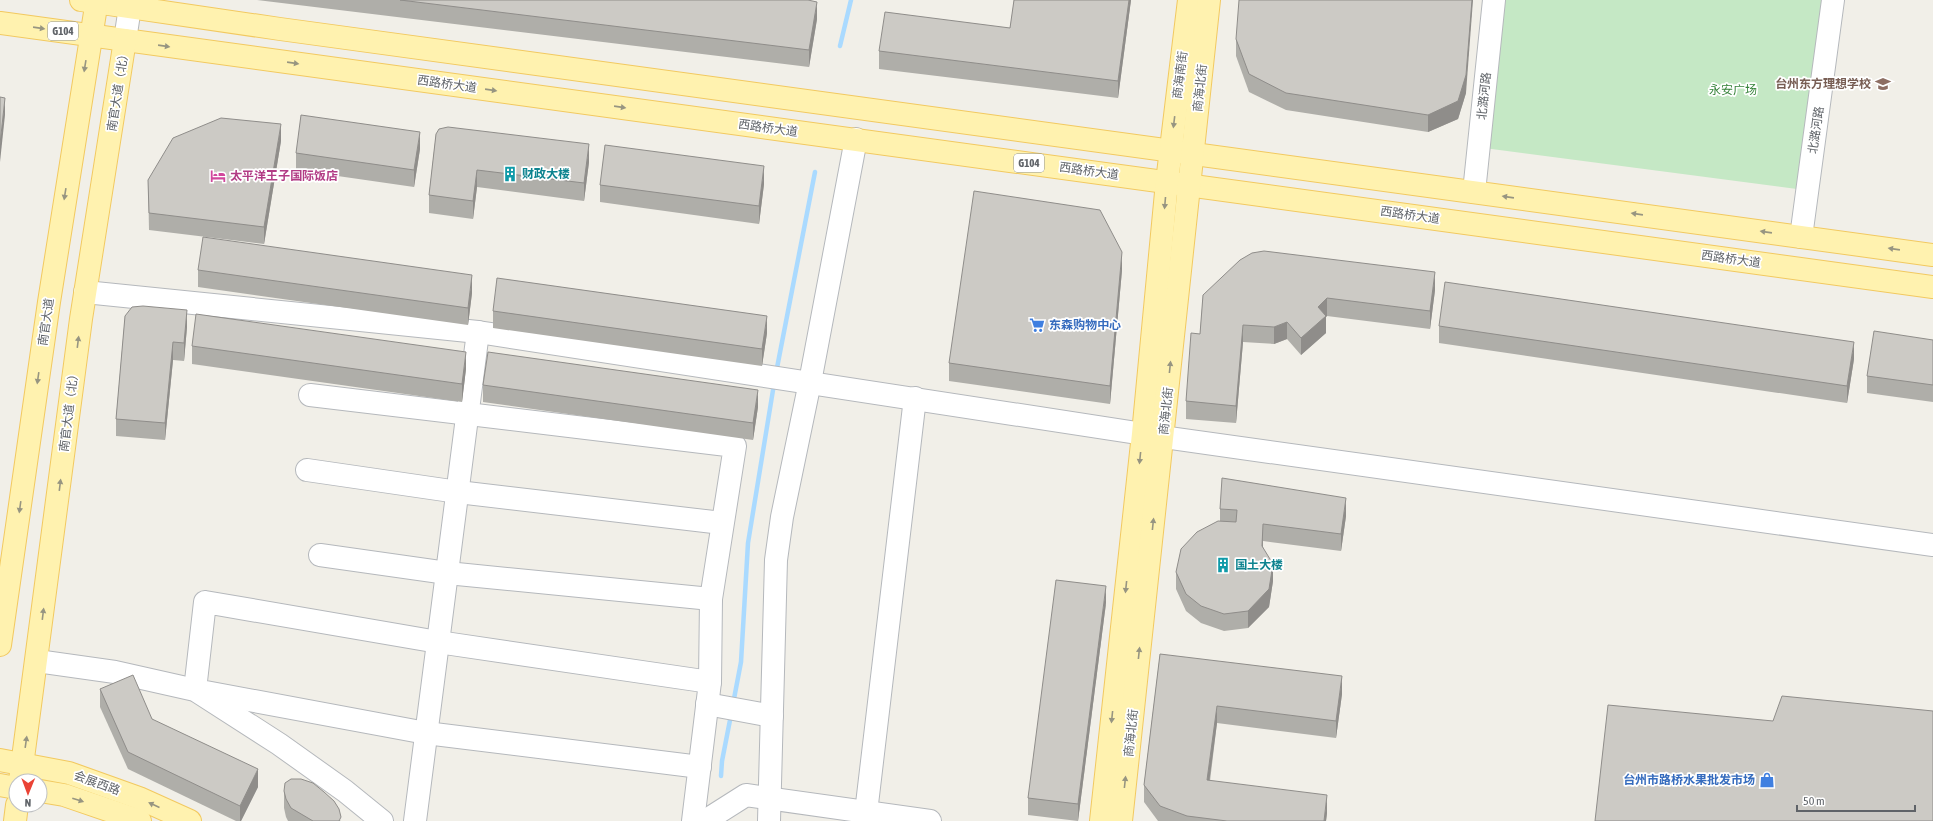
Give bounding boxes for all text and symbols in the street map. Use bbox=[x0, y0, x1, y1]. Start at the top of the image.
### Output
road number: G104 bbox=[48, 22, 78, 40]
one-way arrow bbox=[33, 25, 45, 31]
one-way arrow bbox=[158, 42, 170, 49]
street label: 南官大道（北） bbox=[105, 47, 131, 133]
street label: 商海南街 bbox=[1170, 50, 1190, 100]
one-way arrow bbox=[82, 60, 88, 72]
one-way arrow bbox=[287, 60, 299, 66]
street label: 商海北街 bbox=[1191, 63, 1209, 113]
street label: 北潞河路 bbox=[1475, 71, 1493, 121]
street label: 西路桥大道 bbox=[416, 73, 478, 95]
school or university icon: 台州东方理想学校 bbox=[1874, 75, 1892, 93]
place label: 台州东方理想学校 bbox=[1775, 77, 1871, 91]
park label: 永安广场 bbox=[1709, 83, 1757, 97]
one-way arrow bbox=[485, 87, 497, 93]
one-way arrow bbox=[614, 104, 626, 110]
street label: 北潞河路 bbox=[1806, 105, 1826, 155]
one-way arrow bbox=[1171, 116, 1177, 128]
street label: 西路桥大道 bbox=[737, 117, 799, 139]
road number: G104 bbox=[1014, 154, 1044, 172]
street label: 西路桥大道 bbox=[1058, 160, 1120, 182]
building icon: 财政大楼 bbox=[501, 165, 519, 183]
hotel icon: 太平洋王子国际饭店 bbox=[209, 167, 227, 185]
place label: 财政大楼 bbox=[522, 167, 570, 181]
place label: 太平洋王子国际饭店 bbox=[230, 169, 338, 183]
one-way arrow bbox=[62, 188, 68, 201]
one-way arrow bbox=[1502, 194, 1514, 200]
one-way arrow bbox=[1162, 197, 1168, 209]
street label: 西路桥大道 bbox=[1379, 204, 1441, 226]
one-way arrow bbox=[1631, 211, 1643, 217]
one-way arrow bbox=[1759, 229, 1772, 235]
one-way arrow bbox=[1888, 246, 1900, 252]
street label: 西路桥大道 bbox=[1700, 248, 1762, 270]
street label: 南官大道 bbox=[36, 297, 56, 347]
supermarket icon: 东森购物中心 bbox=[1028, 316, 1046, 334]
place label: 东森购物中心 bbox=[1049, 318, 1121, 332]
one-way arrow bbox=[75, 336, 81, 348]
one-way arrow bbox=[1167, 361, 1174, 373]
street label: 南官大道（北） bbox=[57, 367, 81, 453]
one-way arrow bbox=[35, 372, 41, 385]
street label: 商海北街 bbox=[1157, 386, 1175, 436]
one-way arrow bbox=[1137, 452, 1144, 464]
one-way arrow bbox=[56, 479, 63, 491]
one-way arrow bbox=[17, 501, 23, 513]
one-way arrow bbox=[1150, 518, 1157, 530]
building icon: 国土大楼 bbox=[1214, 556, 1232, 574]
place label: 国土大楼 bbox=[1235, 558, 1283, 572]
one-way arrow bbox=[1123, 581, 1129, 593]
one-way arrow bbox=[40, 607, 46, 620]
one-way arrow bbox=[1136, 647, 1142, 659]
street label: 商海北街 bbox=[1122, 708, 1140, 758]
one-way arrow bbox=[1109, 711, 1115, 723]
one-way arrow bbox=[23, 736, 29, 748]
street label: 会展西路 bbox=[72, 768, 122, 798]
shop icon: 台州市路桥水果批发市场 bbox=[1758, 771, 1776, 789]
north arrow bbox=[8, 773, 48, 813]
place label: 台州市路桥水果批发市场 bbox=[1623, 773, 1755, 787]
one-way arrow bbox=[1122, 776, 1128, 788]
scale bar bbox=[1797, 787, 1915, 813]
text: 50 m bbox=[1803, 794, 1825, 808]
text: N bbox=[24, 797, 31, 809]
one-way arrow bbox=[72, 797, 84, 803]
one-way arrow bbox=[149, 802, 160, 808]

